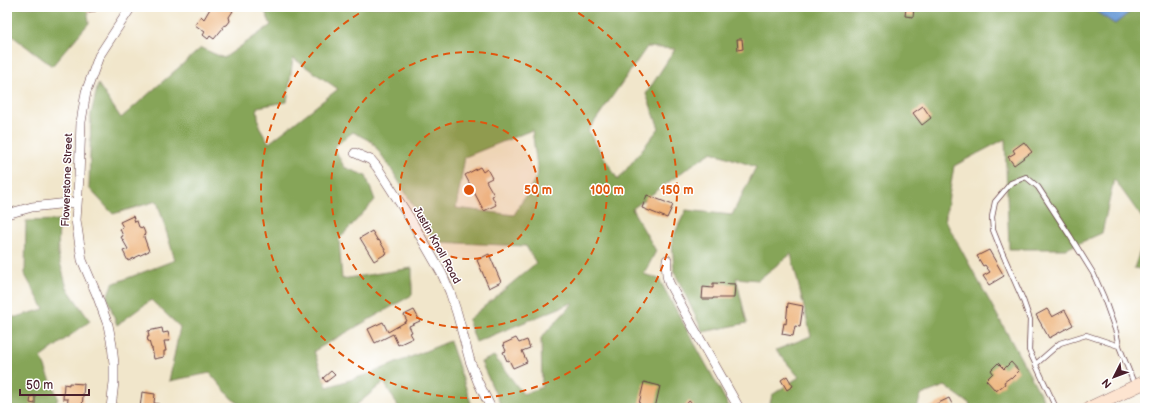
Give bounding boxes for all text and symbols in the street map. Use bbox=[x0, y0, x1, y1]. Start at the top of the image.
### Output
street label: Flowerstone Street bbox=[59, 133, 75, 227]
centre of rings bbox=[462, 183, 476, 197]
text: 50 m bbox=[524, 183, 552, 198]
text: 100 m bbox=[590, 183, 624, 198]
text: 150 m bbox=[661, 183, 693, 198]
street label: Justin Knoll Road bbox=[410, 204, 464, 286]
north arrow bbox=[1094, 357, 1134, 397]
scale bar bbox=[20, 371, 89, 397]
text: N bbox=[1099, 376, 1115, 391]
text: 50 m bbox=[26, 378, 53, 393]

